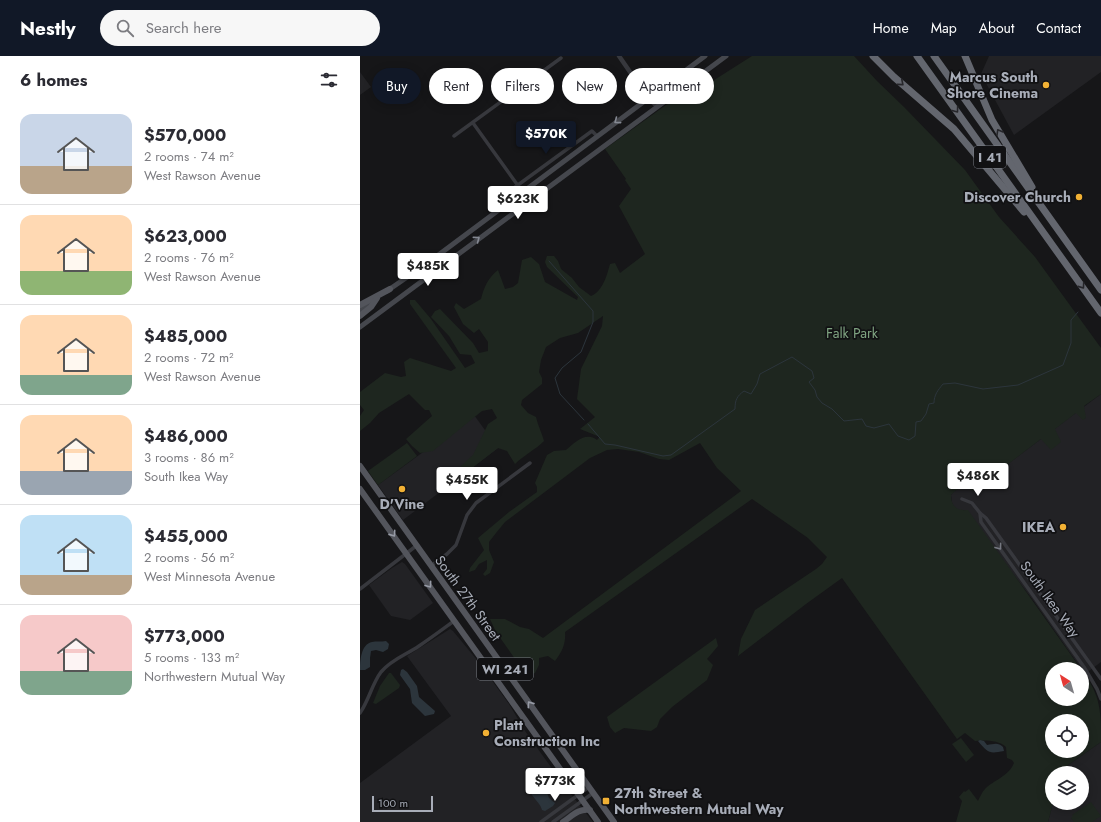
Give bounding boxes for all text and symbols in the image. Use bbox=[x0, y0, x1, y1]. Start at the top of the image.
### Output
search box bbox=[100, 10, 380, 46]
text: Nestly bbox=[20, 15, 76, 42]
icon: search bbox=[114, 17, 136, 39]
text: Search here bbox=[146, 17, 222, 39]
text: Home bbox=[873, 18, 909, 38]
text: Map bbox=[931, 18, 957, 38]
text: About bbox=[979, 18, 1014, 38]
text: Contact bbox=[1036, 18, 1081, 38]
place label: Marcus South Shore Cinema bbox=[946, 67, 1038, 103]
text: 6 homes bbox=[20, 68, 88, 92]
chip: Buy bbox=[372, 68, 421, 104]
chip: Rent bbox=[429, 68, 483, 104]
chip: Filters bbox=[491, 68, 554, 104]
chip: New bbox=[562, 68, 617, 104]
chip: Apartment bbox=[625, 68, 714, 104]
icon: filters bbox=[318, 69, 340, 91]
one-way arrow bbox=[896, 78, 904, 85]
marker: Marcus South Shore Cinema bbox=[1041, 80, 1051, 90]
one-way arrow bbox=[951, 106, 958, 113]
one-way arrow bbox=[615, 116, 622, 123]
pin: $570K bbox=[518, 121, 574, 155]
text: $570,000 bbox=[144, 123, 226, 147]
text: $570K bbox=[525, 124, 567, 143]
one-way arrow bbox=[996, 129, 1003, 136]
icon: home bbox=[52, 130, 100, 178]
road number: I 41 bbox=[974, 146, 1006, 168]
text: 2 rooms · 74 m² bbox=[144, 147, 234, 166]
text: West Rawson Avenue bbox=[144, 166, 261, 185]
pin: $623K bbox=[490, 186, 546, 220]
place label: Discover Church bbox=[964, 187, 1071, 207]
text: $623K bbox=[497, 189, 539, 208]
marker: Discover Church bbox=[1074, 192, 1084, 202]
text: $623,000 bbox=[144, 224, 227, 248]
icon: home bbox=[52, 231, 100, 279]
one-way arrow bbox=[473, 237, 480, 244]
text: 2 rooms · 76 m² bbox=[144, 248, 234, 267]
pin: $485K bbox=[400, 253, 456, 287]
text: $485K bbox=[407, 256, 449, 275]
text: West Rawson Avenue bbox=[144, 267, 261, 286]
one-way arrow bbox=[1077, 281, 1084, 288]
park label: Falk Park bbox=[826, 323, 879, 343]
text: $485,000 bbox=[144, 324, 227, 348]
icon: home bbox=[52, 331, 100, 379]
text: 2 rooms · 72 m² bbox=[144, 348, 234, 367]
text: West Rawson Avenue bbox=[144, 367, 261, 386]
text: $486,000 bbox=[144, 424, 228, 448]
icon: home bbox=[52, 431, 100, 479]
text: 3 rooms · 86 m² bbox=[144, 448, 234, 467]
pin: $486K bbox=[950, 463, 1006, 497]
text: $486K bbox=[956, 466, 1000, 485]
text: South Ikea Way bbox=[144, 467, 228, 486]
pin: $455K bbox=[439, 467, 495, 501]
text: $455K bbox=[445, 470, 489, 489]
marker: D'Vine bbox=[397, 484, 407, 494]
place label: D'Vine bbox=[380, 494, 424, 514]
place label: IKEA bbox=[1022, 517, 1056, 537]
marker: IKEA bbox=[1058, 522, 1068, 532]
text: $455,000 bbox=[144, 524, 228, 548]
one-way arrow bbox=[388, 530, 395, 537]
icon: home bbox=[52, 531, 100, 579]
one-way arrow bbox=[994, 542, 1001, 549]
text: 2 rooms · 56 m² bbox=[144, 548, 234, 567]
street label: South 27th Street bbox=[430, 551, 506, 645]
street label: South Ikea Way bbox=[1015, 557, 1085, 642]
text: West Minnesota Avenue bbox=[144, 567, 275, 586]
one-way arrow bbox=[424, 581, 432, 588]
text: $773,000 bbox=[144, 624, 225, 648]
icon: home bbox=[52, 631, 100, 679]
text: 5 rooms · 133 m² bbox=[144, 648, 239, 667]
road number: WI 241 bbox=[477, 658, 533, 680]
north arrow bbox=[1045, 662, 1089, 706]
map controls bbox=[1045, 662, 1089, 810]
text: Northwestern Mutual Way bbox=[144, 667, 285, 686]
one-way arrow bbox=[528, 702, 535, 709]
button: locate bbox=[1045, 714, 1089, 758]
place label: Platt Construction Inc bbox=[494, 715, 600, 751]
marker: Platt Construction Inc bbox=[481, 728, 491, 738]
button: layers bbox=[1045, 766, 1089, 810]
pin: $773K bbox=[527, 768, 583, 802]
text: $773K bbox=[535, 771, 575, 790]
place label: 27th Street & Northwestern Mutual Way bbox=[614, 783, 784, 819]
scale bar bbox=[372, 794, 433, 813]
text: 100 m bbox=[378, 795, 408, 811]
marker: 27th Street & Northwestern Mutual Way bbox=[601, 796, 611, 806]

